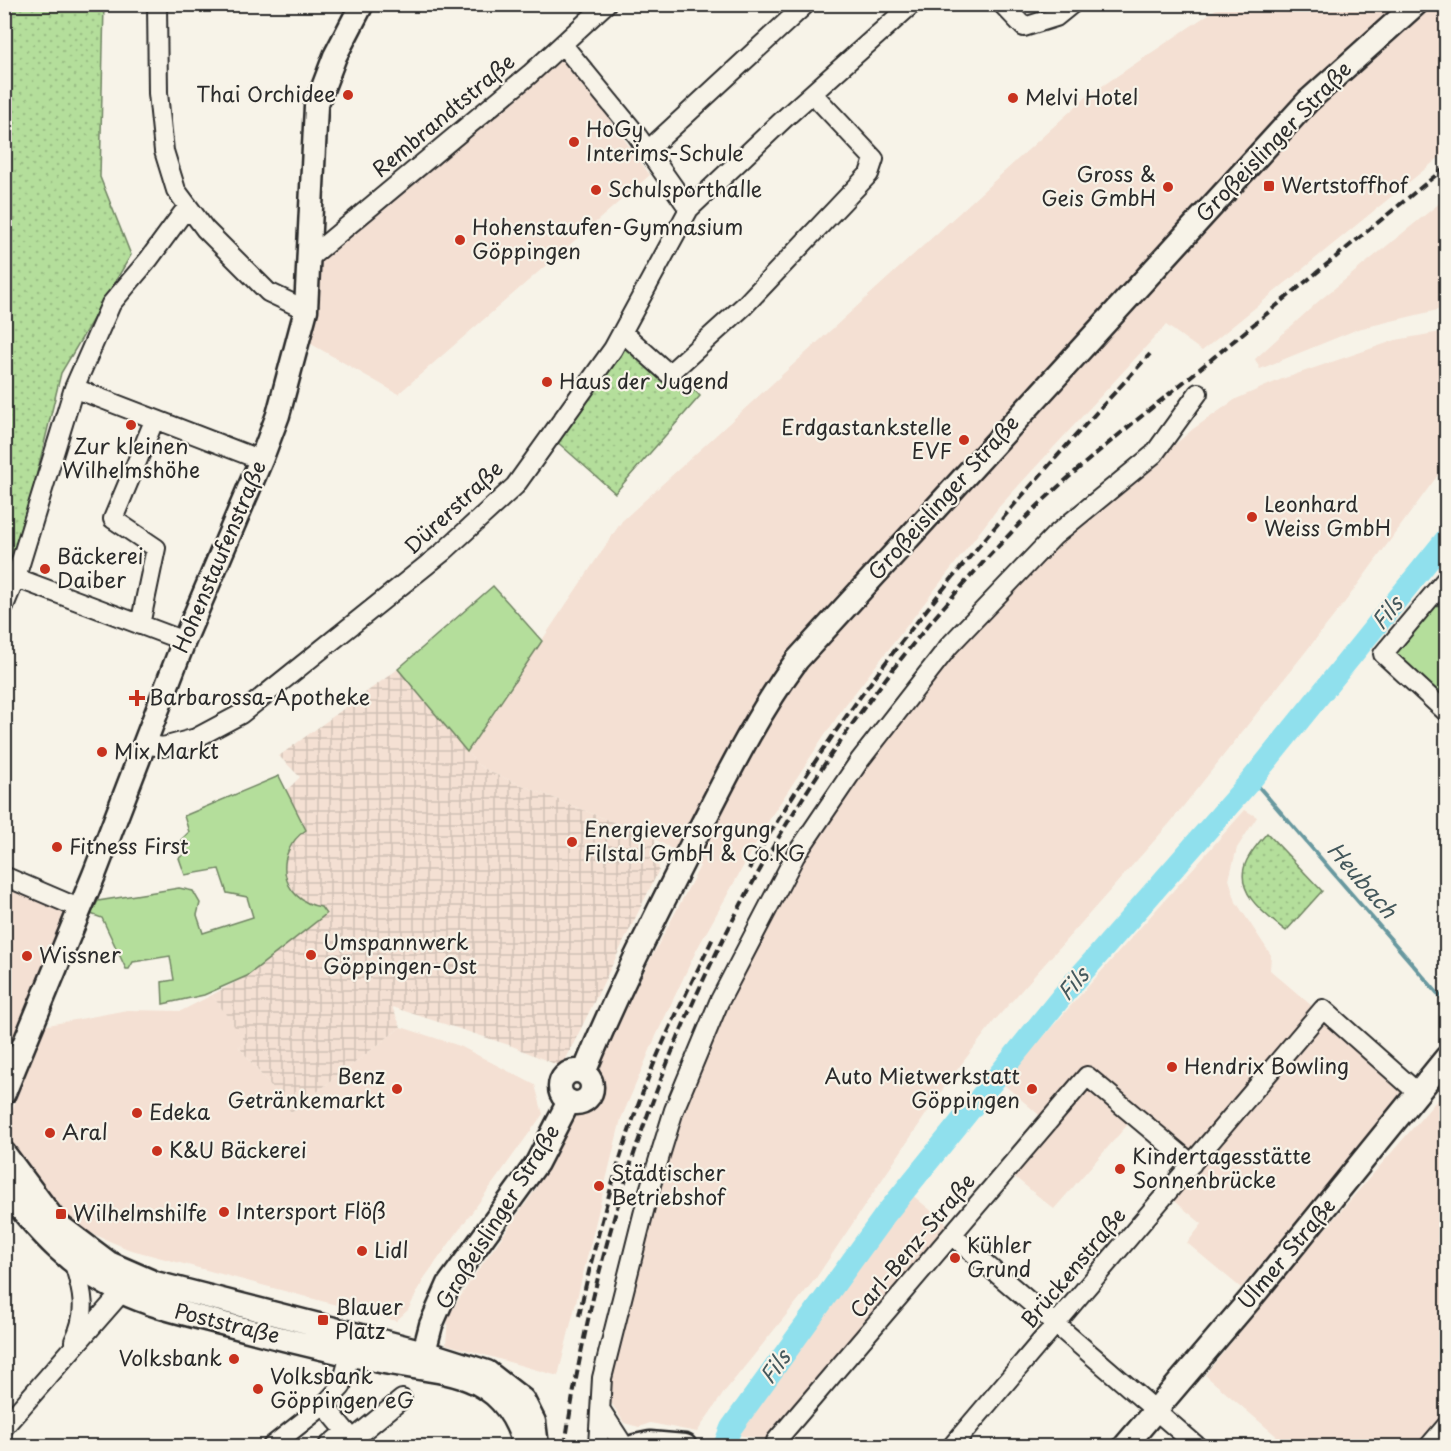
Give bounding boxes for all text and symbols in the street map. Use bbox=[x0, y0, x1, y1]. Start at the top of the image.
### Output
street label: Rembrandtstraße bbox=[364, 45, 521, 184]
street label: Großeislinger Straße bbox=[1187, 53, 1358, 228]
place label: Thai Orchidee bbox=[196, 77, 336, 109]
place label: Melvi Hotel bbox=[1025, 80, 1138, 112]
marker: Thai Orchidee bbox=[341, 88, 355, 102]
marker: Melvi Hotel bbox=[1006, 91, 1020, 105]
place label: HoGy Interims-Schule bbox=[586, 112, 744, 168]
marker: HoGy Interims-Schule bbox=[567, 135, 581, 149]
place label: Gross & Geis GmbH bbox=[1041, 157, 1156, 213]
place label: Wertstoffhof bbox=[1281, 168, 1409, 200]
place label: Schulsporthalle bbox=[608, 172, 762, 204]
marker: Wertstoffhof bbox=[1262, 179, 1276, 193]
marker: Gross & Geis GmbH bbox=[1161, 180, 1175, 194]
marker: Schulsporthalle bbox=[589, 183, 603, 197]
place label: Hohenstaufen-Gymnasium Göppingen bbox=[472, 210, 743, 266]
marker: Hohenstaufen-Gymnasium Göppingen bbox=[453, 233, 467, 247]
place label: Haus der Jugend bbox=[559, 364, 729, 396]
marker: Haus der Jugend bbox=[540, 375, 554, 389]
street label: Großeislinger Straße bbox=[859, 407, 1026, 586]
place label: Erdgastankstelle EVF bbox=[781, 410, 952, 466]
marker: Zur kleinen Wilhelmshöhe bbox=[124, 418, 138, 432]
place label: Zur kleinen Wilhelmshöhe bbox=[62, 429, 200, 485]
marker: Erdgastankstelle EVF bbox=[957, 433, 971, 447]
street label: Dürerstraße bbox=[396, 452, 509, 561]
street label: Hohenstaufenstraße bbox=[163, 455, 273, 657]
place label: Leonhard Weiss GmbH bbox=[1264, 487, 1391, 543]
marker: Leonhard Weiss GmbH bbox=[1245, 510, 1259, 524]
place label: Bäckerei Daiber bbox=[57, 539, 144, 595]
marker: Bäckerei Daiber bbox=[38, 562, 52, 576]
water label: Fils bbox=[1362, 587, 1411, 636]
place label: Barbarossa-Apotheke bbox=[149, 680, 370, 712]
marker: Barbarossa-Apotheke bbox=[130, 691, 144, 705]
place label: Mix Markt bbox=[114, 734, 219, 766]
marker: Mix Markt bbox=[95, 745, 109, 759]
place label: Energieversorgung Filstal GmbH & Co.KG bbox=[584, 812, 805, 868]
place label: Fitness First bbox=[69, 829, 189, 861]
water label: Heubach bbox=[1320, 833, 1407, 925]
marker: Energieversorgung Filstal GmbH & Co.KG bbox=[565, 835, 579, 849]
marker: Fitness First bbox=[50, 840, 64, 854]
place label: Umspannwerk Göppingen-Ost bbox=[323, 925, 477, 981]
place label: Wissner bbox=[39, 938, 121, 970]
marker: Umspannwerk Göppingen-Ost bbox=[304, 948, 318, 962]
marker: Wissner bbox=[20, 949, 34, 963]
water label: Fils bbox=[1048, 958, 1097, 1007]
place label: Hendrix Bowling bbox=[1184, 1049, 1349, 1081]
place label: Benz Getränkemarkt bbox=[228, 1059, 385, 1115]
place label: Auto Mietwerkstatt Göppingen bbox=[824, 1059, 1020, 1115]
marker: Hendrix Bowling bbox=[1165, 1060, 1179, 1074]
marker: Benz Getränkemarkt bbox=[390, 1082, 404, 1096]
marker: Auto Mietwerkstatt Göppingen bbox=[1025, 1082, 1039, 1096]
place label: Edeka bbox=[149, 1095, 210, 1127]
marker: Edeka bbox=[130, 1106, 144, 1120]
place label: Aral bbox=[62, 1115, 108, 1147]
street label: Großeislinger Straße bbox=[426, 1117, 566, 1315]
marker: Aral bbox=[43, 1126, 57, 1140]
place label: K&U Bäckerei bbox=[169, 1133, 307, 1165]
place label: Kindertagesstätte Sonnenbrücke bbox=[1132, 1139, 1311, 1195]
marker: K&U Bäckerei bbox=[150, 1144, 164, 1158]
place label: Städtischer Betriebshof bbox=[611, 1156, 727, 1212]
marker: Kindertagesstätte Sonnenbrücke bbox=[1113, 1162, 1127, 1176]
street label: Carl-Benz-Straße bbox=[841, 1165, 982, 1324]
marker: Städtischer Betriebshof bbox=[592, 1179, 606, 1193]
street label: Ulmer Straße bbox=[1229, 1190, 1342, 1315]
place label: Intersport Flöß bbox=[236, 1194, 386, 1226]
place label: Wilhelmshilfe bbox=[73, 1196, 207, 1228]
street label: Brückenstraße bbox=[1012, 1200, 1132, 1334]
marker: Intersport Flöß bbox=[217, 1205, 231, 1219]
marker: Wilhelmshilfe bbox=[54, 1207, 68, 1221]
place label: Kühler Grund bbox=[967, 1228, 1032, 1284]
place label: Lidl bbox=[374, 1233, 409, 1265]
marker: Lidl bbox=[355, 1244, 369, 1258]
marker: Kühler Grund bbox=[948, 1251, 962, 1265]
place label: Blauer Platz bbox=[335, 1290, 403, 1346]
street label: Poststraße bbox=[171, 1294, 284, 1351]
marker: Blauer Platz bbox=[316, 1313, 330, 1327]
place label: Volksbank bbox=[119, 1341, 222, 1373]
water label: Fils bbox=[750, 1341, 798, 1390]
marker: Volksbank bbox=[227, 1352, 241, 1366]
place label: Volksbank Göppingen eG bbox=[270, 1359, 414, 1415]
marker: Volksbank Göppingen eG bbox=[251, 1382, 265, 1396]

